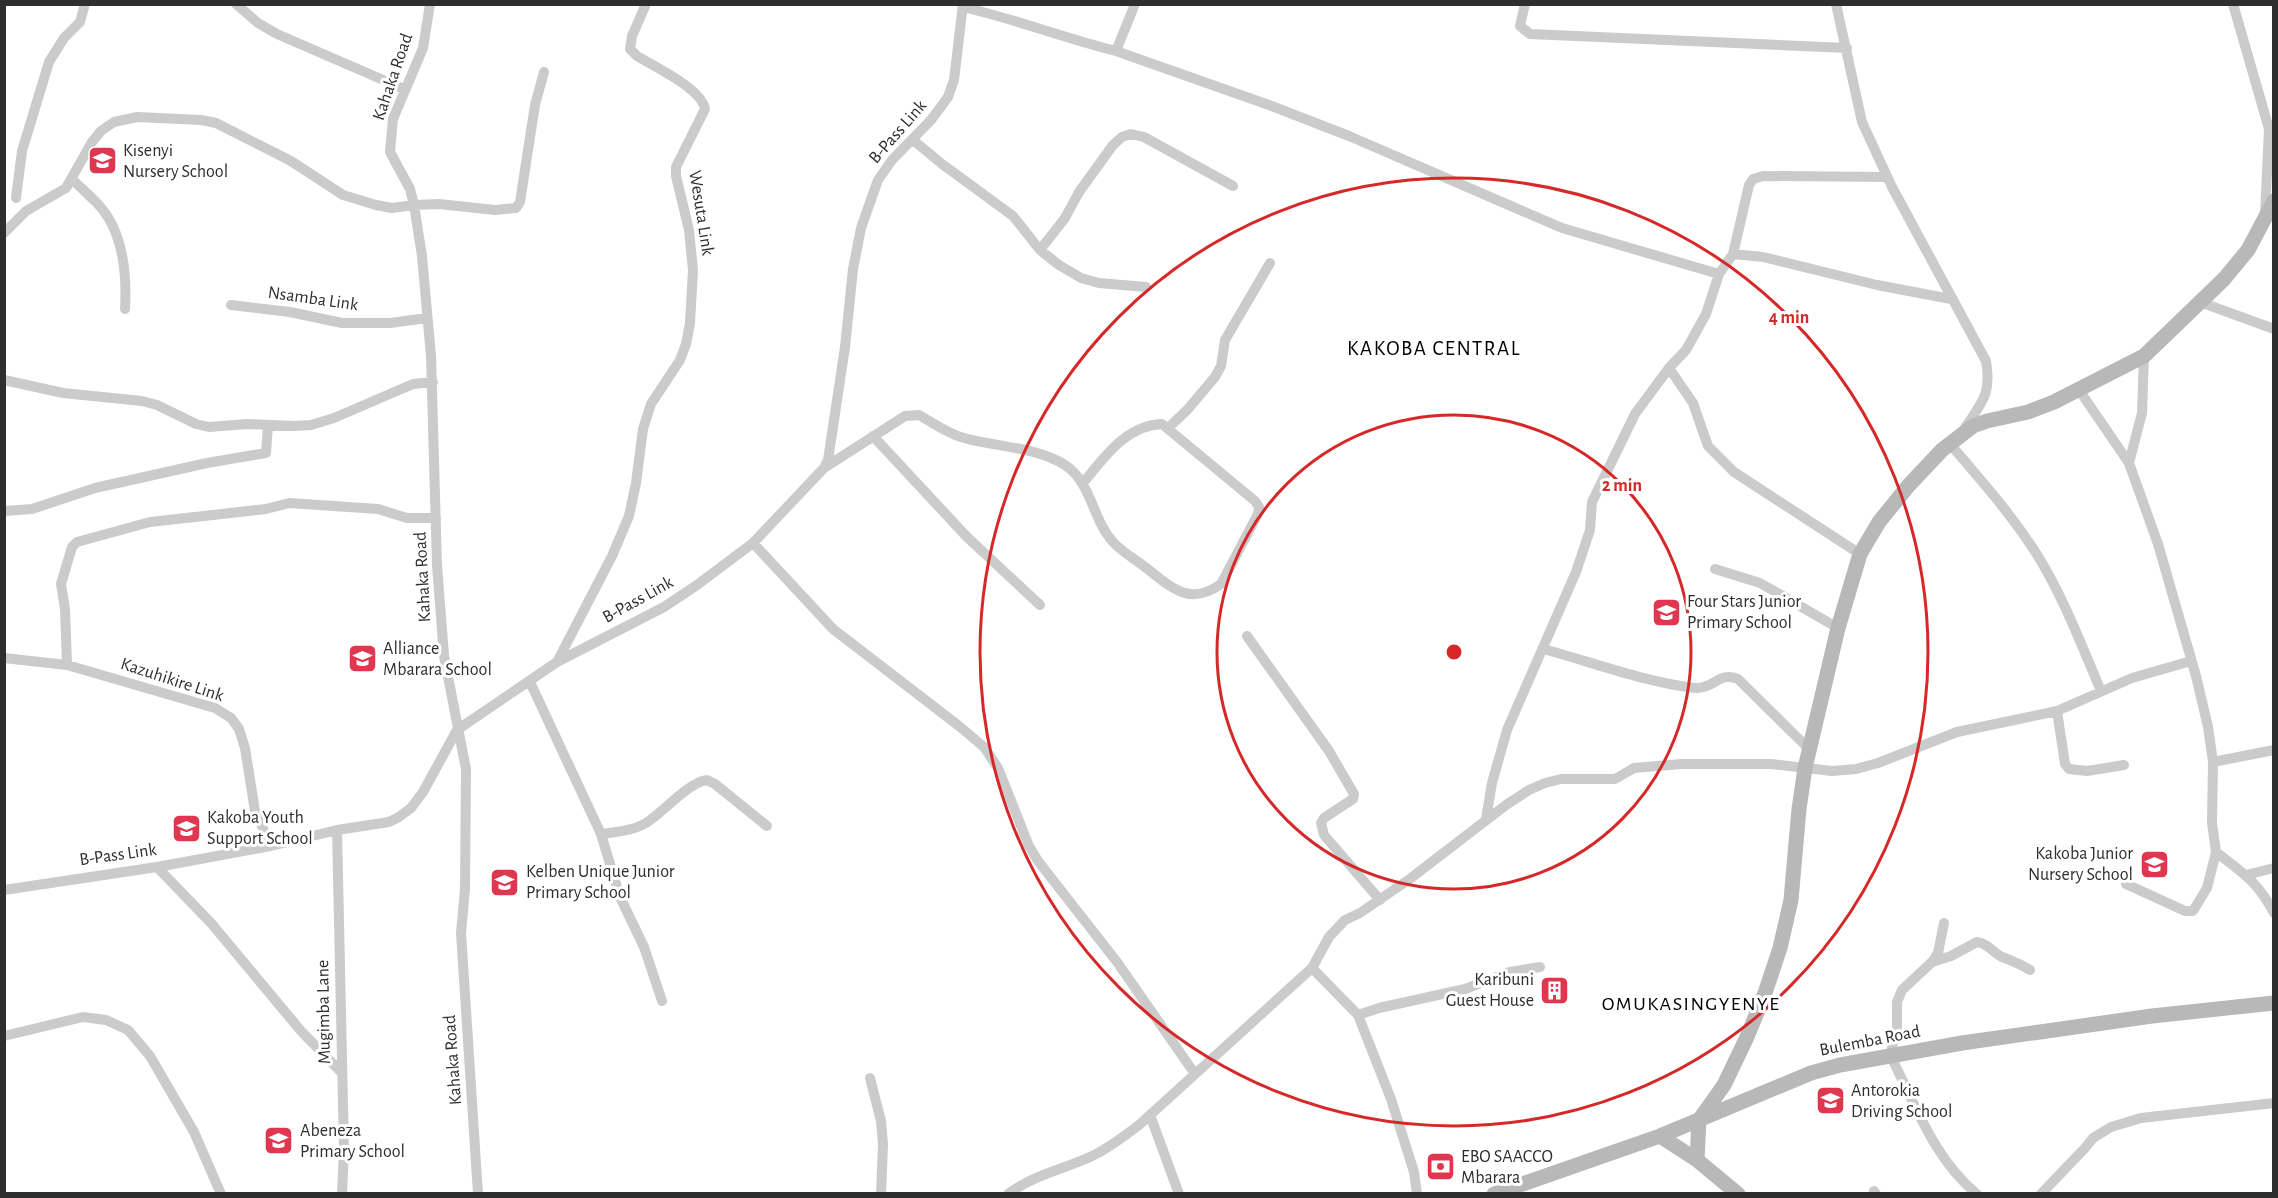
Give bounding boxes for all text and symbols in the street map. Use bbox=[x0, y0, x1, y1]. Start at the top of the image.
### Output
street label: Kahaka Road bbox=[370, 31, 416, 123]
street label: B-Pass Link bbox=[866, 96, 931, 167]
place label: Kisenyi Nursery School bbox=[123, 142, 228, 181]
school or university icon: Kisenyi Nursery School bbox=[86, 145, 118, 177]
street label: Wesuta Link bbox=[685, 169, 717, 258]
street label: Nsamba Link bbox=[267, 284, 360, 314]
text: 4 min bbox=[1769, 309, 1809, 327]
district label: KAKOBA CENTRAL bbox=[1347, 338, 1521, 359]
text: 2 min bbox=[1602, 477, 1642, 495]
street label: Kahaka Road bbox=[412, 531, 434, 623]
street label: B-Pass Link bbox=[600, 573, 677, 627]
place label: Four Stars Junior Primary School bbox=[1687, 593, 1801, 632]
school or university icon: Four Stars Junior Primary School bbox=[1650, 596, 1682, 628]
place label: Alliance Mbarara School bbox=[383, 640, 492, 679]
centre of rings bbox=[1444, 642, 1464, 662]
school or university icon: Alliance Mbarara School bbox=[346, 643, 378, 675]
street label: Kazuhikire Link bbox=[118, 655, 227, 705]
place label: Kakoba Youth Support School bbox=[207, 809, 313, 848]
school or university icon: Kakoba Youth Support School bbox=[170, 812, 202, 844]
street label: B-Pass Link bbox=[78, 841, 158, 869]
place label: Kakoba Junior Nursery School bbox=[2028, 845, 2133, 884]
school or university icon: Kakoba Junior Nursery School bbox=[2138, 848, 2170, 880]
place label: Kelben Unique Junior Primary School bbox=[526, 863, 675, 902]
school or university icon: Kelben Unique Junior Primary School bbox=[489, 866, 521, 898]
street label: Mugimba Lane bbox=[314, 960, 334, 1064]
place label: Karibuni Guest House bbox=[1446, 971, 1534, 1010]
building icon: Karibuni Guest House bbox=[1539, 974, 1571, 1006]
district label: OMUKASINGYENYE bbox=[1602, 994, 1780, 1014]
street label: Kahaka Road bbox=[441, 1014, 465, 1106]
street label: Bulemba Road bbox=[1818, 1022, 1922, 1060]
place label: Antorokia Driving School bbox=[1851, 1082, 1952, 1121]
school or university icon: Antorokia Driving School bbox=[1814, 1085, 1846, 1117]
place label: Abeneza Primary School bbox=[300, 1122, 405, 1161]
school or university icon: Abeneza Primary School bbox=[263, 1125, 295, 1157]
place label: EBO SAACCO Mbarara bbox=[1461, 1148, 1553, 1187]
bank icon: EBO SAACCO Mbarara bbox=[1424, 1151, 1456, 1183]

